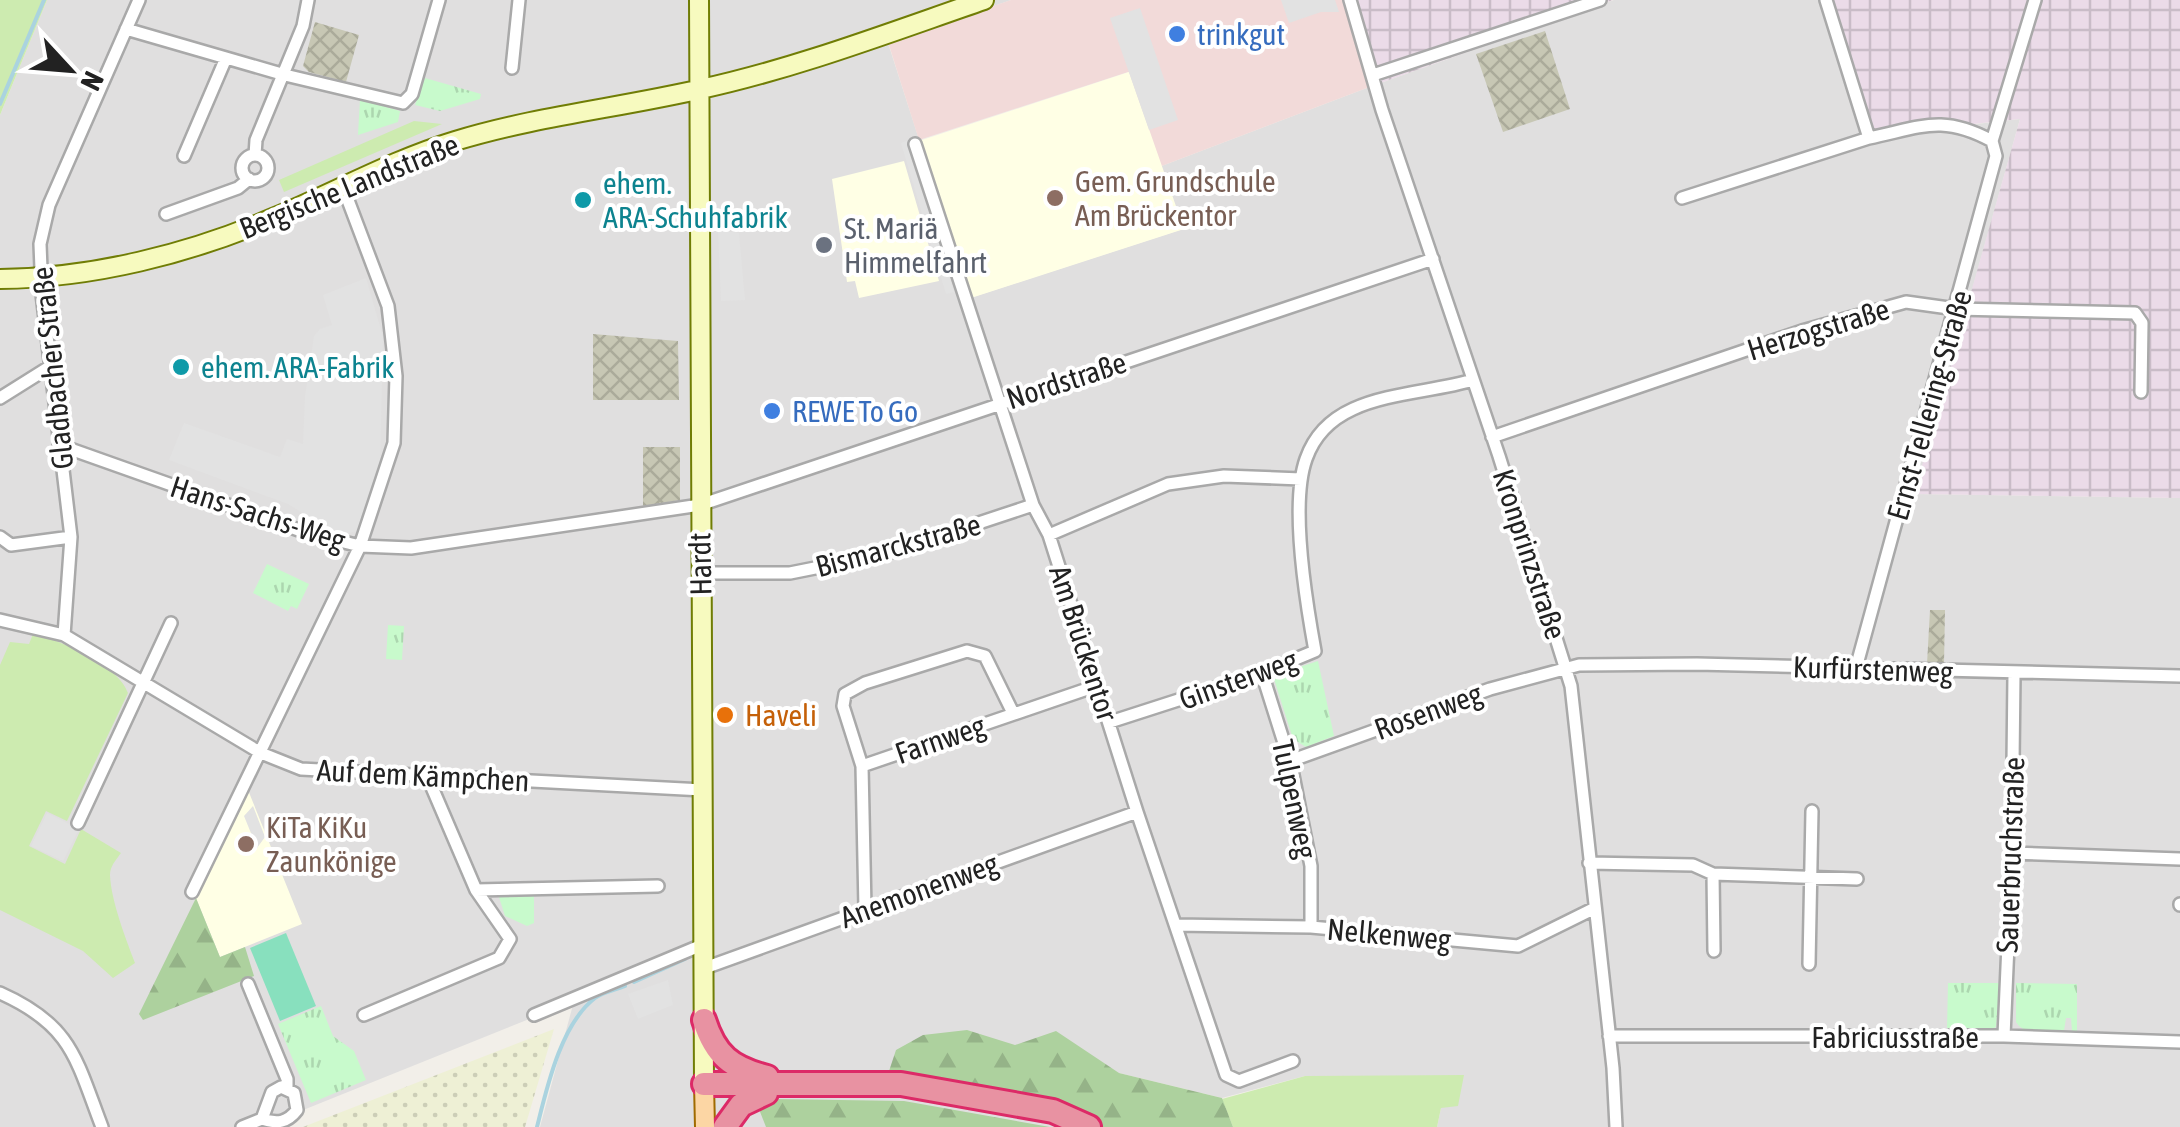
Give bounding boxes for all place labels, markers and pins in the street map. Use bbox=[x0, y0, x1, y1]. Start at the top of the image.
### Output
place label: trinkgut bbox=[1197, 17, 1285, 51]
marker: trinkgut bbox=[1166, 23, 1188, 45]
place label: Gem. Grundschule Am Brückentor bbox=[1075, 164, 1276, 232]
place label: ehem. ARA-Schuhfabrik bbox=[603, 166, 788, 234]
marker: Gem. Grundschule Am Brückentor bbox=[1044, 187, 1066, 209]
marker: ehem. ARA-Schuhfabrik bbox=[572, 189, 594, 211]
place label: St. Mariä Himmelfahrt bbox=[844, 211, 987, 279]
marker: St. Mariä Himmelfahrt bbox=[813, 234, 835, 256]
place label: ehem. ARA-Fabrik bbox=[201, 350, 394, 384]
marker: ehem. ARA-Fabrik bbox=[170, 356, 192, 378]
place label: REWE To Go bbox=[792, 394, 918, 428]
marker: REWE To Go bbox=[761, 400, 783, 422]
place label: Haveli bbox=[745, 698, 817, 732]
marker: Haveli bbox=[714, 704, 736, 726]
place label: KiTa KiKu Zaunkönige bbox=[266, 810, 397, 878]
marker: KiTa KiKu Zaunkönige bbox=[235, 833, 257, 855]

